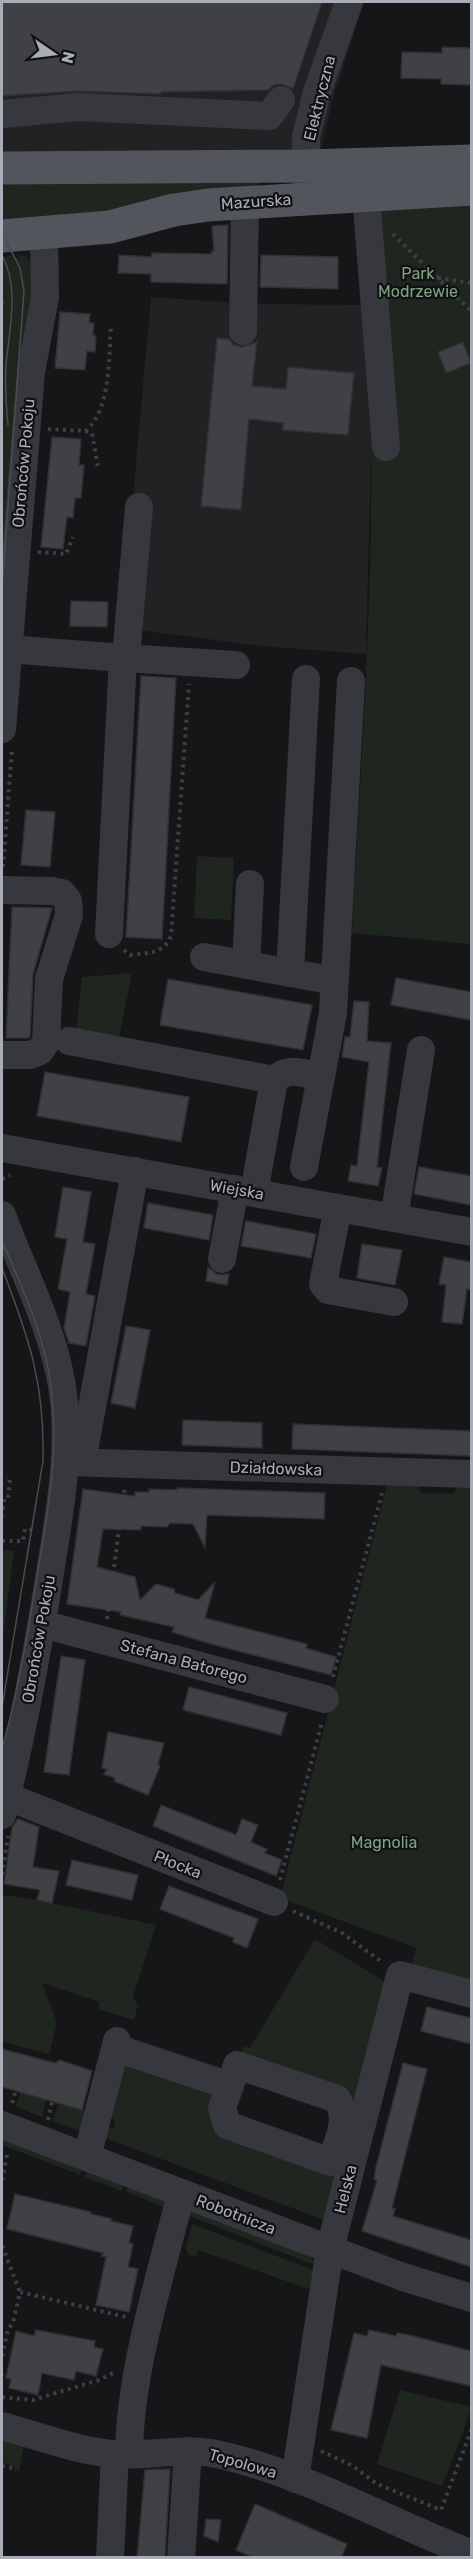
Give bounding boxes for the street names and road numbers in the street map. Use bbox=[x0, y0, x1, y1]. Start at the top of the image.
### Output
street label: Elektryczna bbox=[300, 54, 339, 143]
street label: Mazurska bbox=[220, 190, 292, 213]
street label: Obrońców Pokoju bbox=[8, 398, 39, 528]
street label: Wiejska bbox=[208, 1175, 266, 1204]
street label: Działdowska bbox=[229, 1457, 323, 1480]
street label: Obrońców Pokoju bbox=[18, 1574, 59, 1704]
street label: Stefana Batorego bbox=[118, 1635, 250, 1688]
street label: Płocka bbox=[151, 1846, 204, 1883]
street label: Helska bbox=[330, 2163, 361, 2215]
street label: Robotnicza bbox=[193, 2191, 278, 2238]
street label: Topolowa bbox=[207, 2445, 279, 2482]

